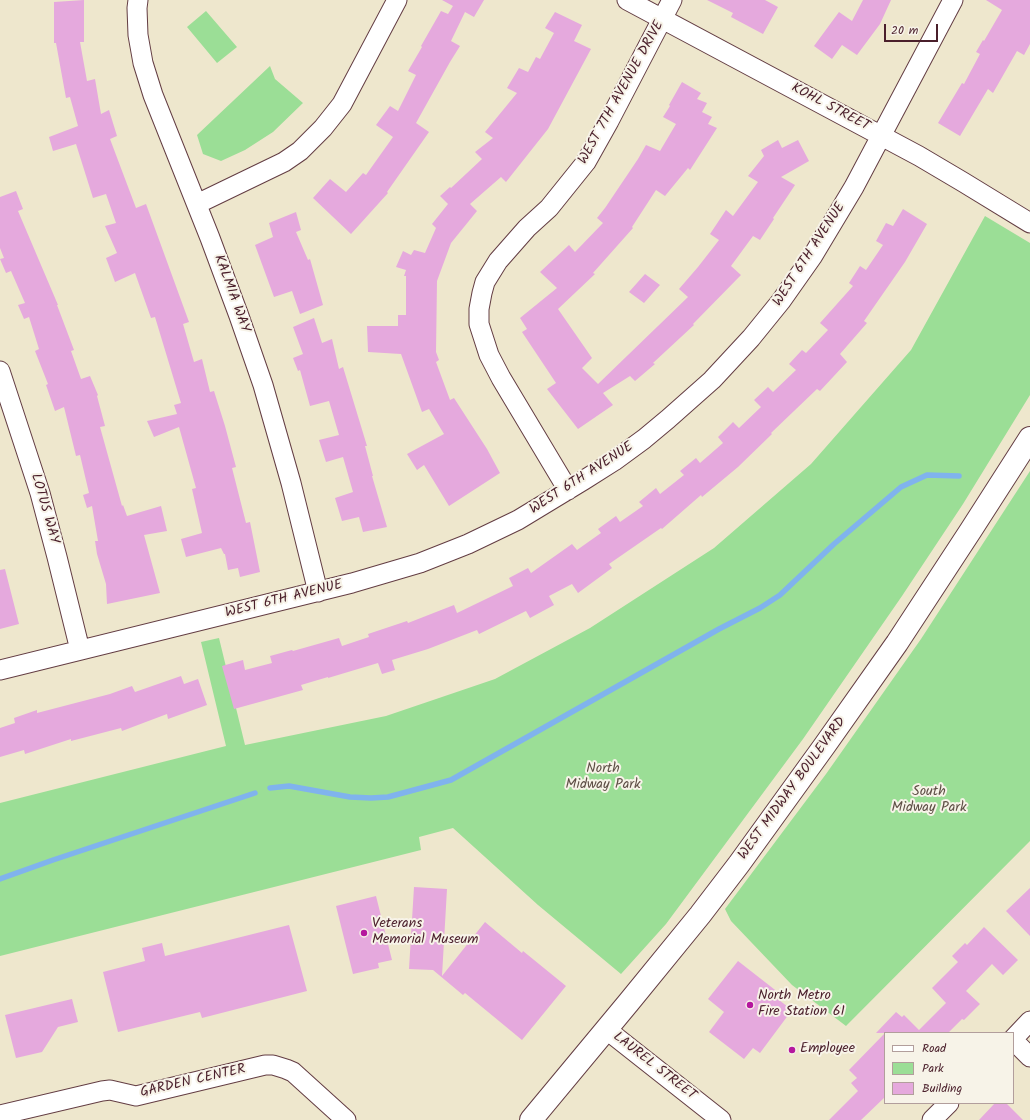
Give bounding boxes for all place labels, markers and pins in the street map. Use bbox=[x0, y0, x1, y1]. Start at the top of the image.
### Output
place label: Veterans Memorial Museum bbox=[372, 917, 478, 950]
marker: Veterans Memorial Museum bbox=[359, 928, 369, 938]
place label: North Metro Fire Station 61 bbox=[758, 989, 845, 1022]
marker: North Metro Fire Station 61 bbox=[745, 1000, 755, 1010]
place label: Employee bbox=[800, 1042, 855, 1058]
marker: Employee bbox=[787, 1045, 797, 1055]

